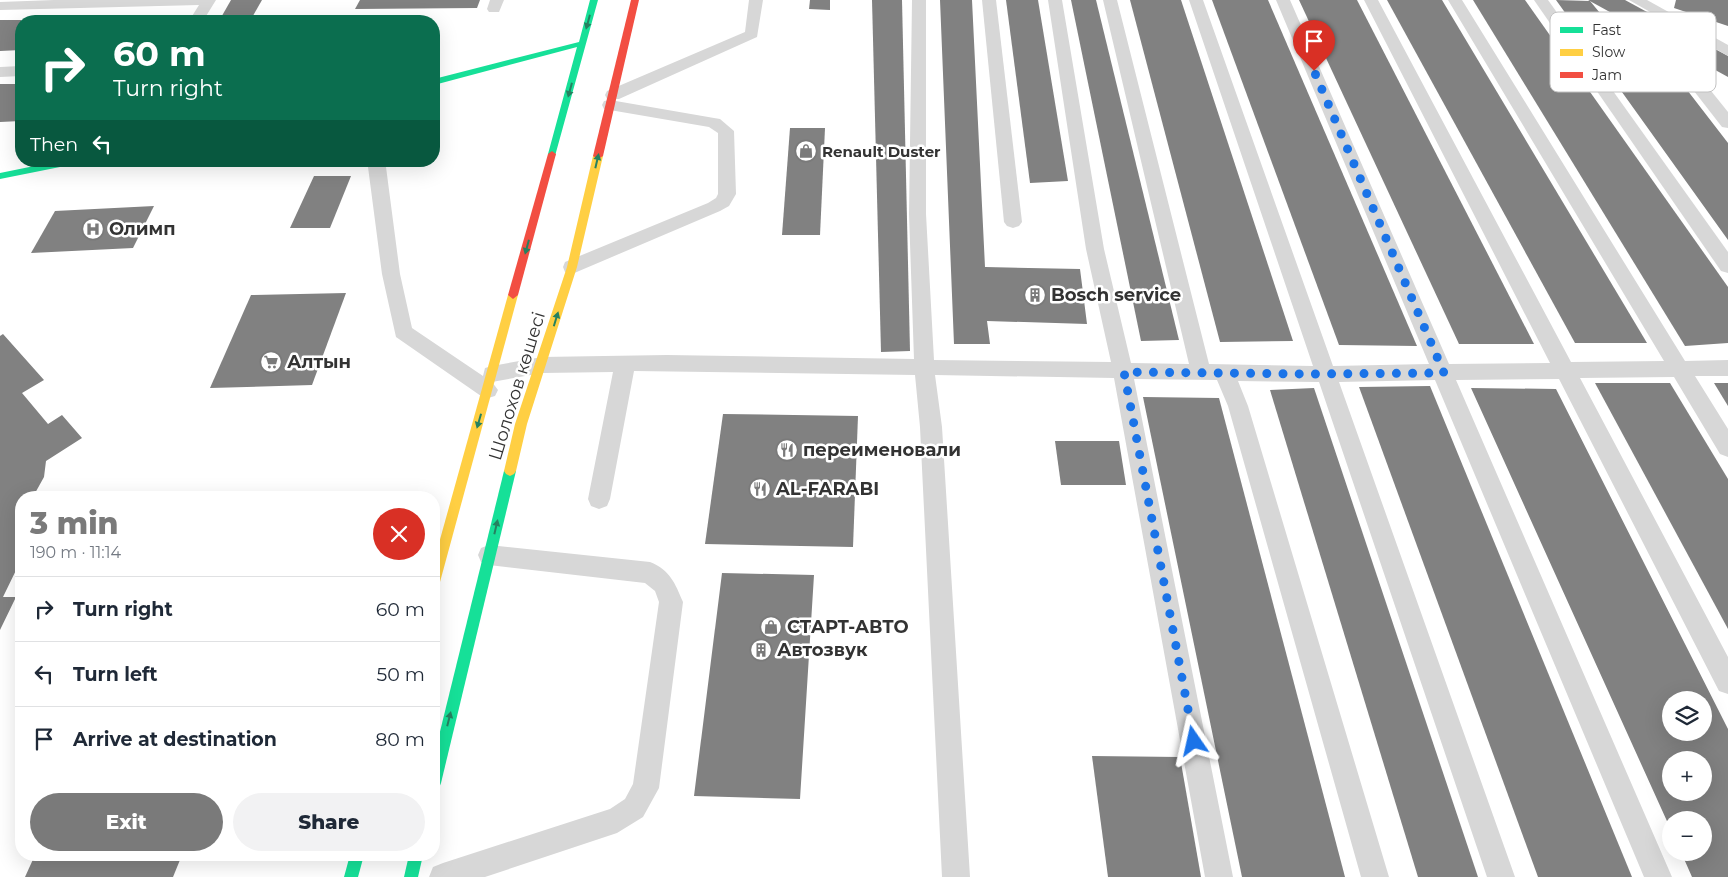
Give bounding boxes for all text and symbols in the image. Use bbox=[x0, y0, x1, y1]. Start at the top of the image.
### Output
legend bbox=[1550, 12, 1716, 92]
one-way arrow bbox=[584, 14, 592, 29]
pin bbox=[1293, 20, 1335, 71]
text: Fast bbox=[1592, 21, 1622, 39]
icon: arrive bbox=[1300, 27, 1328, 55]
text: 60 m bbox=[113, 32, 206, 75]
icon: right bbox=[30, 35, 95, 100]
text: Slow bbox=[1592, 43, 1626, 61]
text: Jam bbox=[1591, 66, 1622, 84]
text: Turn right bbox=[113, 75, 223, 102]
one-way arrow bbox=[565, 83, 573, 98]
icon: left bbox=[88, 130, 116, 158]
text: Then bbox=[30, 133, 78, 156]
shop icon: Renault Duster bbox=[794, 139, 818, 163]
place label: Renault Duster bbox=[822, 142, 941, 161]
one-way arrow bbox=[593, 154, 601, 169]
hospital icon: Олимп bbox=[81, 217, 105, 241]
place label: Олимп bbox=[109, 218, 176, 240]
one-way arrow bbox=[522, 239, 530, 254]
building icon: Bosch service bbox=[1023, 283, 1047, 307]
place label: Bosch service bbox=[1051, 284, 1181, 306]
street label: Шолохов көшесі bbox=[484, 309, 550, 463]
one-way arrow bbox=[553, 311, 561, 326]
supermarket icon: Алтын bbox=[259, 350, 283, 374]
place label: Алтын bbox=[287, 351, 351, 373]
one-way arrow bbox=[475, 414, 483, 429]
restaurant icon: переименовали bbox=[775, 438, 799, 462]
place label: переименовали bbox=[803, 439, 961, 461]
restaurant icon: AL-FARABI bbox=[748, 477, 772, 501]
place label: AL-FARABI bbox=[775, 478, 879, 500]
text: 3 min bbox=[30, 505, 118, 542]
button: close bbox=[373, 508, 425, 560]
one-way arrow bbox=[492, 520, 500, 535]
text: 190 m · 11:14 bbox=[30, 543, 121, 562]
icon: right bbox=[30, 595, 58, 623]
text: Turn right bbox=[73, 598, 173, 621]
text: 60 m bbox=[376, 598, 425, 621]
shop icon: СТАРТ-АВТО bbox=[759, 615, 783, 639]
place label: СТАРТ-АВТО bbox=[787, 616, 909, 638]
building icon: Автозвук bbox=[749, 638, 773, 662]
place label: Автозвук bbox=[777, 639, 868, 661]
icon: left bbox=[30, 660, 58, 688]
text: Turn left bbox=[73, 663, 158, 686]
text: 50 m bbox=[377, 663, 425, 686]
map controls bbox=[1662, 691, 1712, 861]
button: layers bbox=[1662, 691, 1712, 741]
one-way arrow bbox=[446, 712, 454, 727]
position arrow bbox=[1167, 714, 1219, 766]
icon: arrive bbox=[30, 725, 58, 753]
text: Arrive at destination bbox=[73, 728, 277, 751]
text: 80 m bbox=[375, 728, 425, 751]
button: + bbox=[1662, 751, 1712, 801]
button: Exit bbox=[30, 793, 223, 851]
button: Share bbox=[233, 793, 425, 851]
button: − bbox=[1662, 811, 1712, 861]

